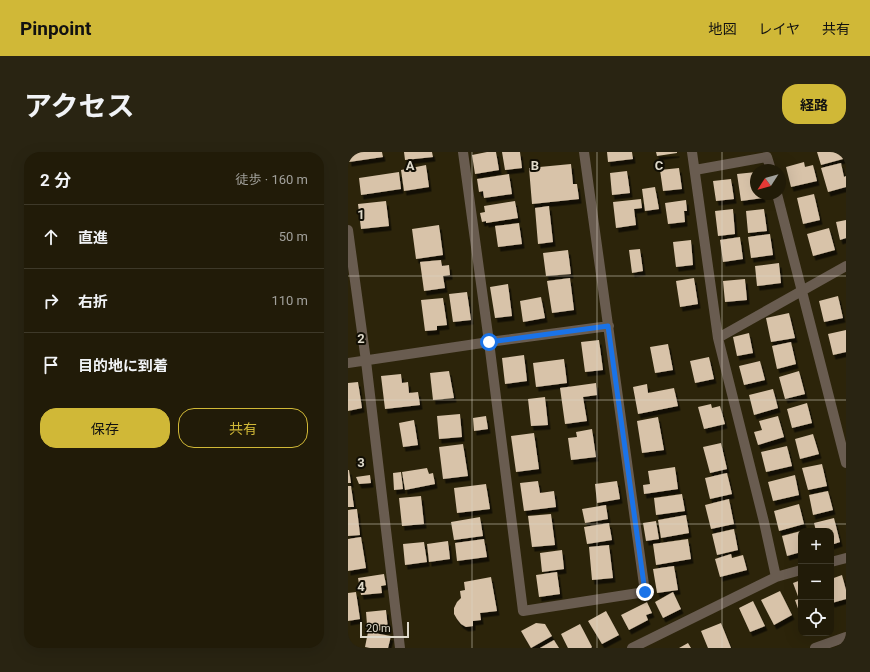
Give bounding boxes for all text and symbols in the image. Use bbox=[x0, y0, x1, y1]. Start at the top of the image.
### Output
text: Pinpoint bbox=[20, 17, 91, 40]
text: 地図 bbox=[708, 21, 736, 37]
text: レイヤ bbox=[758, 21, 800, 37]
text: 共有 bbox=[822, 21, 850, 37]
button: 経路 bbox=[782, 84, 846, 124]
text: アクセス bbox=[24, 90, 135, 123]
text: A bbox=[406, 158, 415, 173]
text: B bbox=[531, 158, 539, 173]
text: C bbox=[655, 158, 664, 173]
north arrow bbox=[750, 164, 786, 200]
text: 2 分 bbox=[40, 170, 71, 190]
text: 徒歩 · 160 m bbox=[236, 172, 308, 187]
text: 1 bbox=[357, 207, 365, 222]
icon: ahead bbox=[40, 226, 62, 248]
text: 直進 bbox=[78, 229, 108, 247]
text: 50 m bbox=[279, 229, 308, 244]
icon: right bbox=[40, 290, 62, 312]
text: 右折 bbox=[78, 293, 108, 311]
text: 110 m bbox=[271, 293, 308, 308]
text: 2 bbox=[357, 331, 365, 346]
route start bbox=[480, 333, 498, 351]
icon: arrive bbox=[40, 354, 62, 376]
text: 目的地に到着 bbox=[78, 357, 168, 375]
button: 保存 bbox=[40, 408, 170, 448]
button: 共有 bbox=[178, 408, 308, 448]
text: 3 bbox=[357, 455, 365, 470]
map controls bbox=[798, 528, 834, 636]
button: + bbox=[798, 528, 834, 564]
button: − bbox=[798, 564, 834, 600]
text: 4 bbox=[357, 579, 365, 594]
route end bbox=[636, 583, 654, 601]
button: locate bbox=[798, 600, 834, 636]
scale bar bbox=[360, 620, 409, 639]
text: 20 m bbox=[366, 622, 391, 635]

